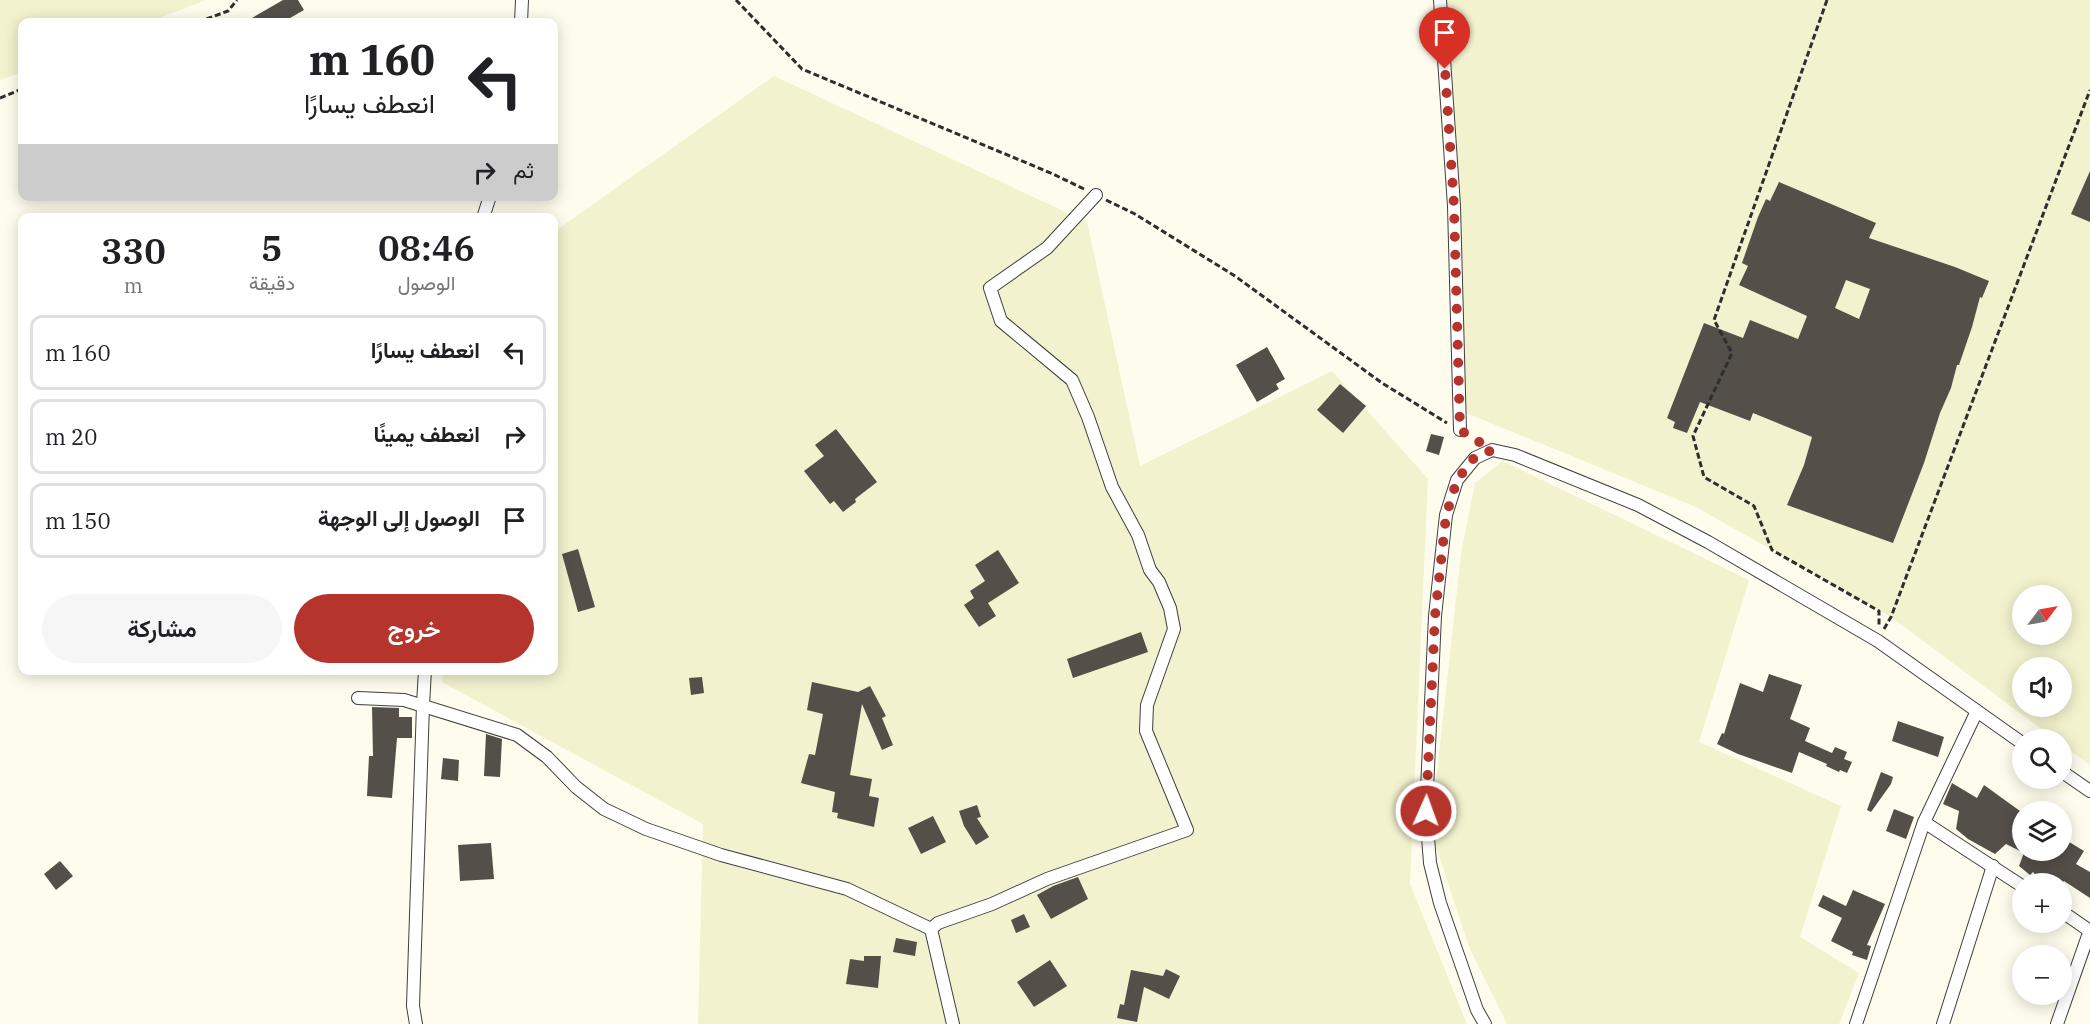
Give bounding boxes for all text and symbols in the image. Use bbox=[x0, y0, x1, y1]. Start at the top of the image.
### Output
pin bbox=[1419, 7, 1470, 69]
icon: arrive bbox=[1428, 16, 1461, 49]
text: 160 m bbox=[309, 32, 435, 87]
icon: left bbox=[456, 42, 534, 120]
text: انعطف يسارًا bbox=[304, 85, 435, 120]
text: ثم bbox=[513, 155, 534, 184]
icon: right bbox=[468, 156, 501, 189]
text: 5 bbox=[261, 224, 283, 271]
text: 08:46 bbox=[378, 224, 475, 271]
text: 330 bbox=[101, 227, 166, 274]
text: دقيقة bbox=[249, 269, 295, 296]
text: الوصول bbox=[398, 269, 455, 296]
text: m bbox=[124, 272, 143, 299]
text: انعطف يسارًا bbox=[371, 335, 480, 364]
icon: left bbox=[498, 336, 531, 369]
text: 160 m bbox=[45, 338, 111, 367]
text: انعطف يمينًا bbox=[374, 419, 480, 448]
icon: right bbox=[498, 420, 531, 453]
text: 20 m bbox=[45, 422, 97, 451]
text: الوصول إلى الوجهة bbox=[318, 503, 480, 532]
icon: arrive bbox=[498, 504, 531, 537]
text: 150 m bbox=[45, 506, 111, 535]
north arrow bbox=[2012, 585, 2072, 645]
map controls bbox=[2012, 585, 2072, 1005]
button: مشاركة bbox=[42, 594, 282, 663]
button: خروج bbox=[294, 594, 534, 663]
button: sound bbox=[2012, 657, 2072, 717]
button: search bbox=[2012, 729, 2072, 789]
position arrow bbox=[1394, 779, 1458, 843]
button: layers bbox=[2012, 801, 2072, 861]
button: + bbox=[2012, 873, 2072, 933]
button: − bbox=[2012, 945, 2072, 1005]

